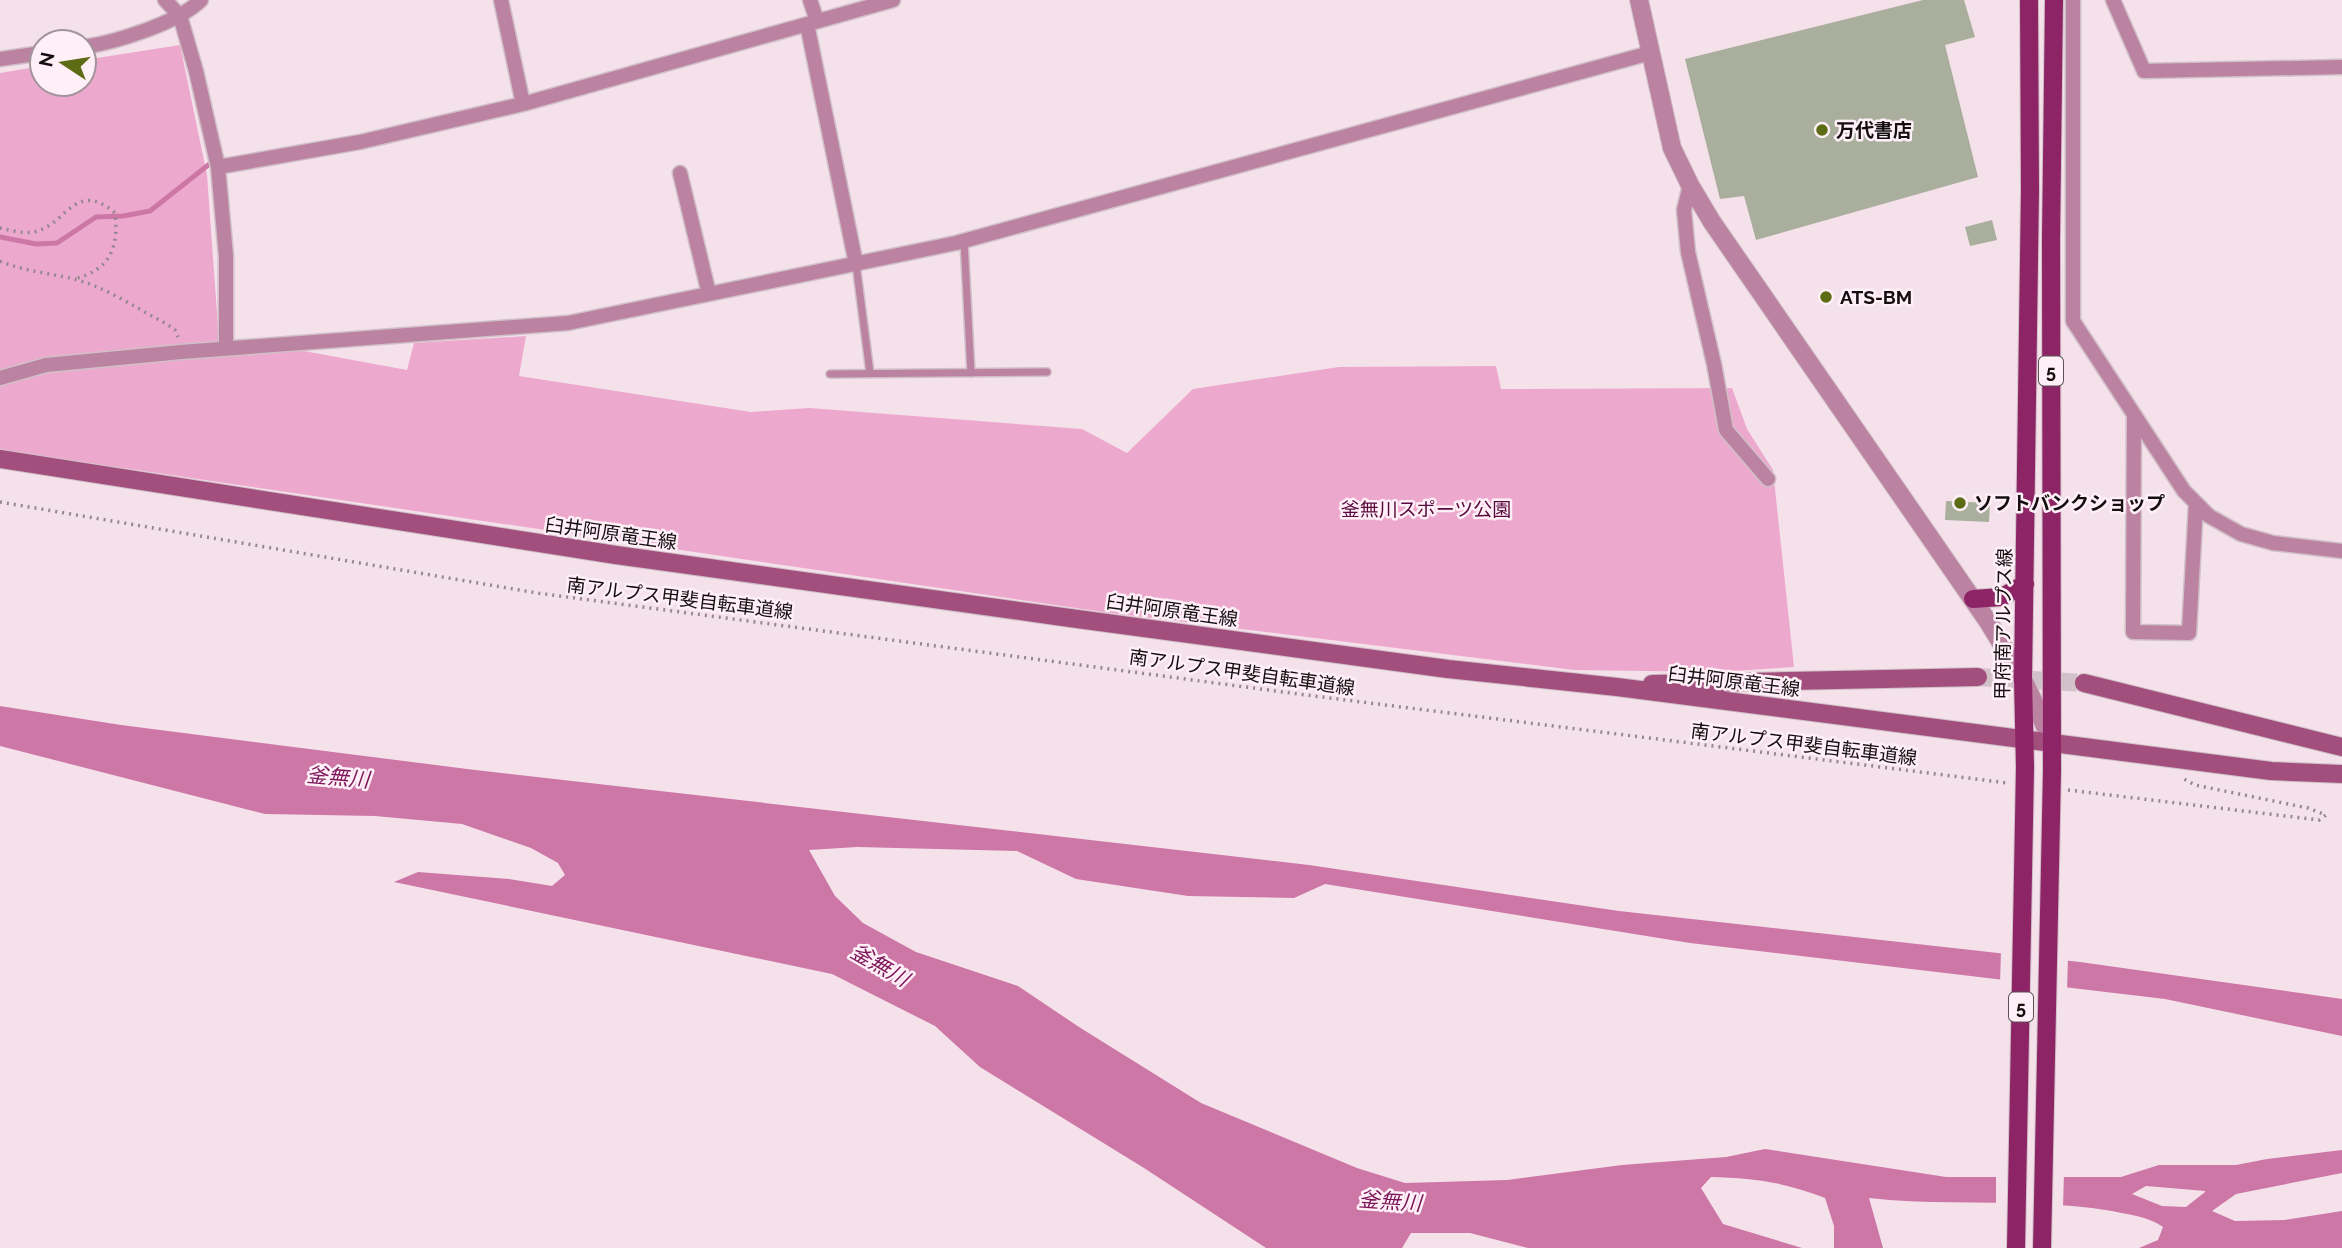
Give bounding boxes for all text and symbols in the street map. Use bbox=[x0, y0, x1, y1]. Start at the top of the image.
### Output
north arrow bbox=[28, 28, 98, 98]
text: N bbox=[34, 50, 59, 69]
place label: 万代書店 bbox=[1836, 119, 1912, 141]
marker: 万代書店 bbox=[1814, 122, 1830, 138]
place label: ATS-BM bbox=[1840, 286, 1912, 308]
marker: ATS-BM bbox=[1818, 289, 1834, 305]
road number: 5 bbox=[2039, 356, 2063, 386]
place label: ソフトバンクショップ bbox=[1974, 492, 2165, 514]
marker: ソフトバンクショップ bbox=[1952, 495, 1968, 511]
park label: 釜無川スポーツ公園 bbox=[1341, 498, 1511, 520]
street label: 臼井阿原竜王線 bbox=[544, 513, 678, 553]
street label: 甲府南アルプス線 bbox=[1991, 548, 2015, 700]
street label: 南アルプス甲斐自転車道線 bbox=[566, 573, 794, 623]
street label: 臼井阿原竜王線 bbox=[1105, 590, 1239, 630]
street label: 南アルプス甲斐自転車道線 bbox=[1128, 645, 1356, 699]
street label: 臼井阿原竜王線 bbox=[1667, 662, 1801, 700]
street label: 南アルプス甲斐自転車道線 bbox=[1690, 719, 1918, 769]
water label: 釜無川 bbox=[306, 762, 372, 792]
water label: 釜無川 bbox=[846, 938, 915, 993]
road number: 5 bbox=[2009, 992, 2033, 1022]
water label: 釜無川 bbox=[1358, 1186, 1424, 1216]

